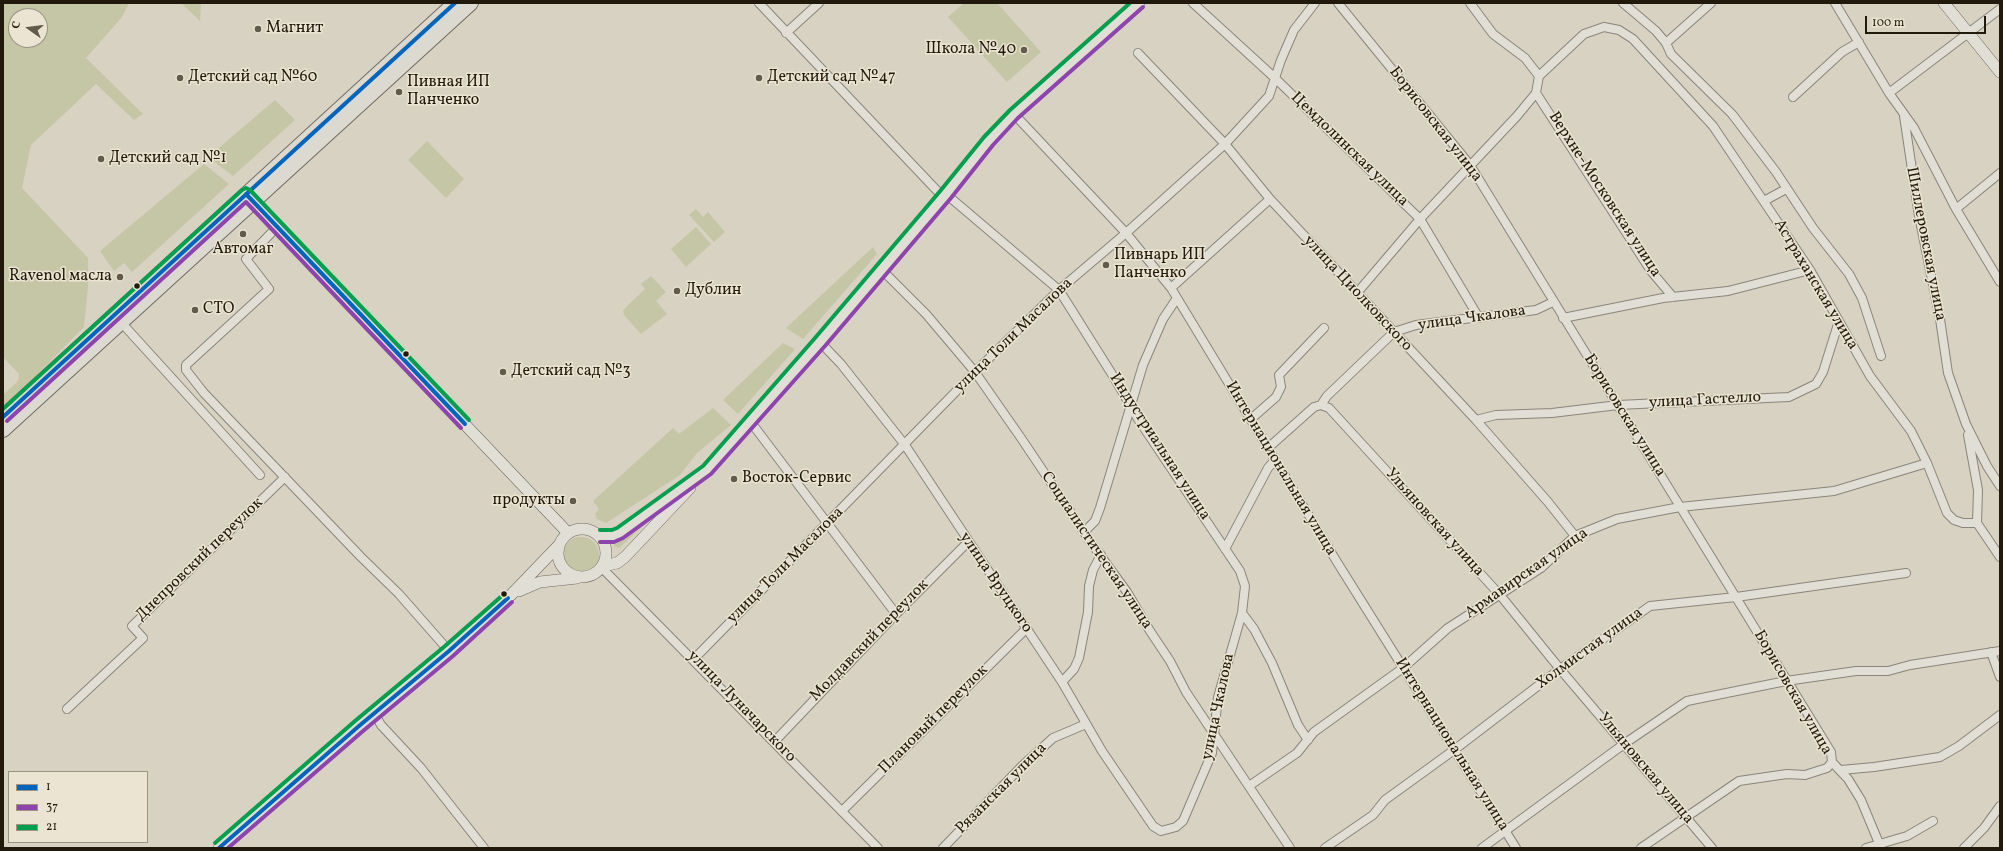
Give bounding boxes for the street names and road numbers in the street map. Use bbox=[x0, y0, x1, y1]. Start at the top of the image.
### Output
street label: Борисовская улица bbox=[1384, 64, 1486, 186]
street label: Цемдолинская улица bbox=[1286, 89, 1412, 211]
street label: Верхне-Московская улица bbox=[1543, 109, 1665, 281]
street label: Шиллеровская улица bbox=[1901, 165, 1949, 323]
street label: Астраханская улица bbox=[1768, 216, 1862, 354]
street label: улица Циолковского bbox=[1298, 232, 1416, 356]
street label: улица Толи Масалова bbox=[951, 274, 1077, 398]
street label: улица Чкалова bbox=[1417, 302, 1527, 336]
street label: Борисовская улица bbox=[1579, 351, 1669, 481]
street label: Индустриальная улица bbox=[1104, 370, 1214, 524]
street label: Интернациональная улица bbox=[1220, 378, 1340, 560]
street label: улица Гастелло bbox=[1648, 388, 1762, 414]
street label: Ульяновская улица bbox=[1380, 465, 1488, 581]
street label: Социалистическая улица bbox=[1036, 469, 1156, 633]
street label: Днепровский переулок bbox=[132, 494, 268, 626]
street label: улица Толи Масалова bbox=[724, 504, 848, 628]
street label: Армавирская улица bbox=[1462, 524, 1592, 624]
street label: улица Вруцкого bbox=[954, 529, 1036, 637]
street label: Молдавский переулок bbox=[807, 576, 933, 706]
street label: Холмистая улица bbox=[1533, 604, 1647, 694]
street label: Борисовская улица bbox=[1748, 627, 1836, 759]
street label: улица Луначарского bbox=[683, 647, 799, 767]
street label: улица Чкалова bbox=[1198, 652, 1240, 762]
street label: Интернациональная улица bbox=[1390, 655, 1512, 835]
street label: Плановый переулок bbox=[875, 661, 993, 779]
street label: Ульяновская улица bbox=[1593, 709, 1697, 829]
street label: Рязанская улица bbox=[952, 739, 1052, 839]

